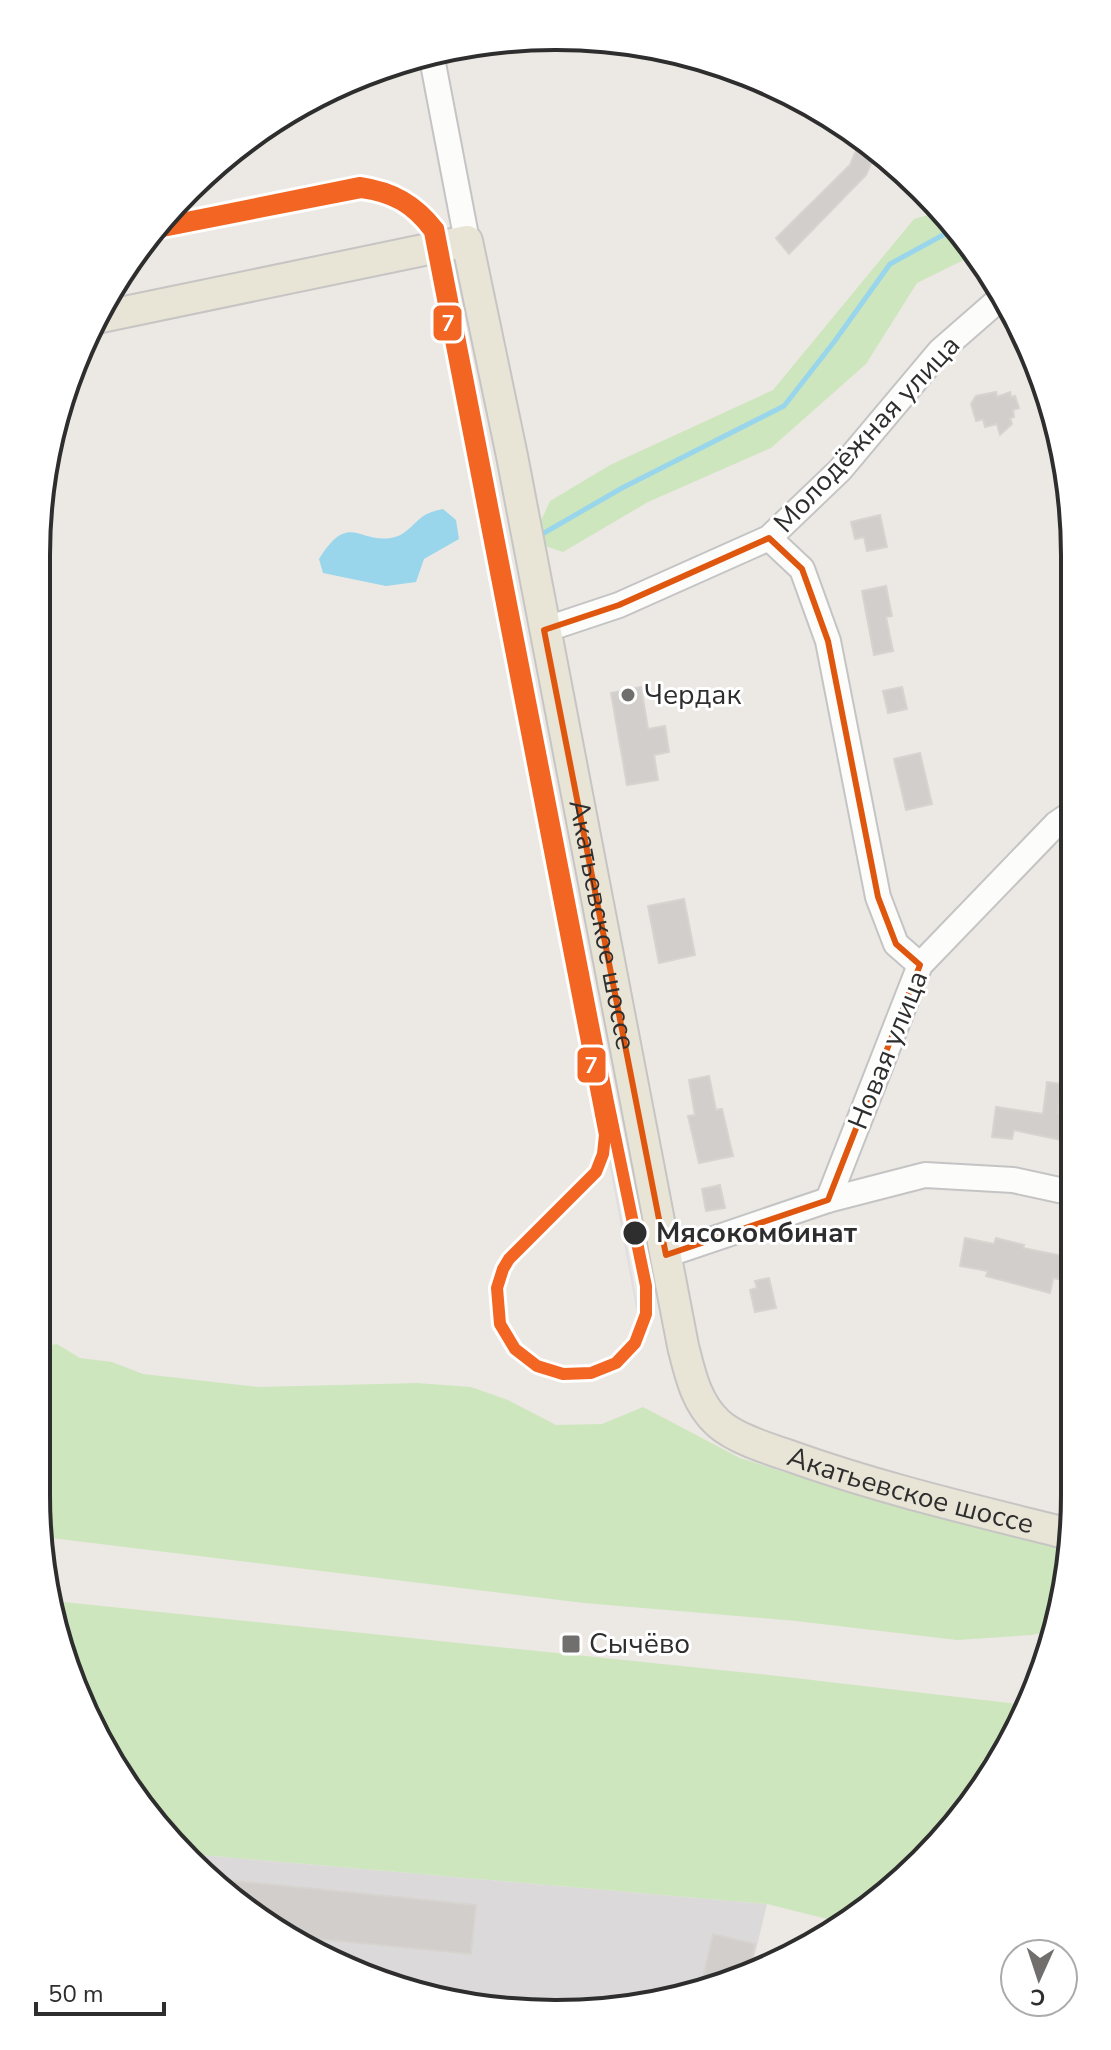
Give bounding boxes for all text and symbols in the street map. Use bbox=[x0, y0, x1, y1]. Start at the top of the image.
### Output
line badge: 7 bbox=[432, 304, 463, 342]
text: 7 bbox=[441, 309, 455, 339]
street label: Молодёжная улица bbox=[765, 327, 969, 541]
place label: Чердак bbox=[644, 676, 741, 714]
marker: Чердак bbox=[619, 686, 637, 704]
street label: Акатьевское шоссе bbox=[559, 796, 645, 1053]
street label: Новая улица bbox=[839, 965, 937, 1135]
line badge: 7 bbox=[576, 1046, 607, 1084]
text: 7 bbox=[584, 1051, 598, 1081]
place label: Мясокомбинат bbox=[656, 1214, 858, 1252]
marker: Мясокомбинат bbox=[621, 1219, 649, 1247]
street label: Акатьевское шоссе bbox=[782, 1438, 1038, 1543]
place label: Сычёво bbox=[589, 1625, 690, 1663]
marker: Сычёво bbox=[560, 1633, 582, 1655]
north arrow bbox=[999, 1938, 1079, 2018]
scale bar bbox=[36, 1966, 164, 2016]
text: 50 m bbox=[48, 1978, 104, 2010]
text: С bbox=[1030, 1982, 1046, 2012]

